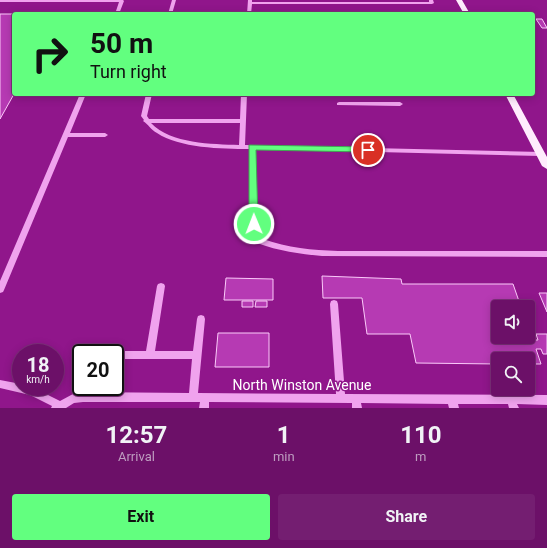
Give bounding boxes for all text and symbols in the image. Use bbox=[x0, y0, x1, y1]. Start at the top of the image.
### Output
text: 50 m bbox=[90, 27, 153, 60]
icon: right bbox=[24, 28, 76, 80]
text: Turn right bbox=[90, 61, 167, 82]
pin bbox=[351, 133, 385, 167]
icon: arrive bbox=[357, 139, 379, 161]
position arrow bbox=[233, 203, 275, 245]
map controls bbox=[491, 300, 535, 396]
button: sound bbox=[491, 300, 535, 344]
speed limit sign: 20 bbox=[72, 344, 124, 396]
button: search bbox=[491, 352, 535, 396]
text: 18 bbox=[27, 353, 49, 377]
text: km/h bbox=[26, 374, 50, 385]
street label: North Winston Avenue bbox=[232, 377, 372, 393]
text: 12:57 bbox=[106, 421, 167, 449]
text: 1 bbox=[277, 421, 291, 449]
text: 110 bbox=[400, 421, 441, 449]
text: Arrival bbox=[118, 449, 155, 464]
text: min bbox=[273, 449, 295, 464]
text: m bbox=[415, 449, 427, 464]
button: Exit bbox=[12, 494, 270, 540]
button: Share bbox=[278, 494, 535, 540]

